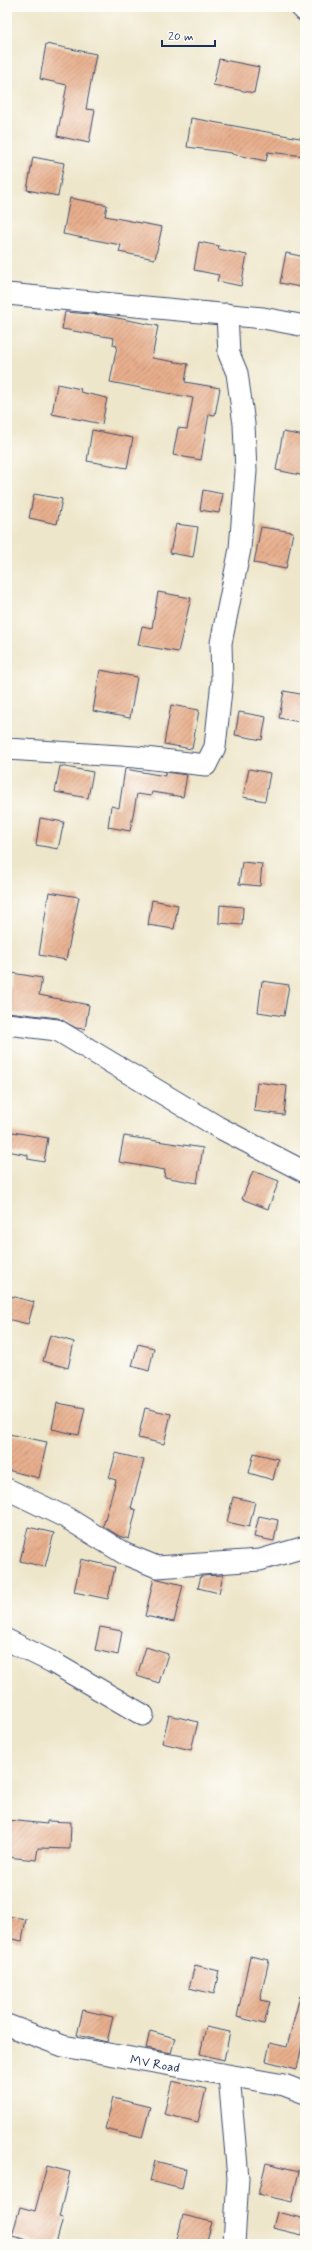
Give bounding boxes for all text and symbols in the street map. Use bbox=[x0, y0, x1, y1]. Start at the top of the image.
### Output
scale bar bbox=[162, 22, 215, 48]
text: 20 m bbox=[168, 29, 194, 45]
street label: MV Road bbox=[129, 2052, 181, 2077]

